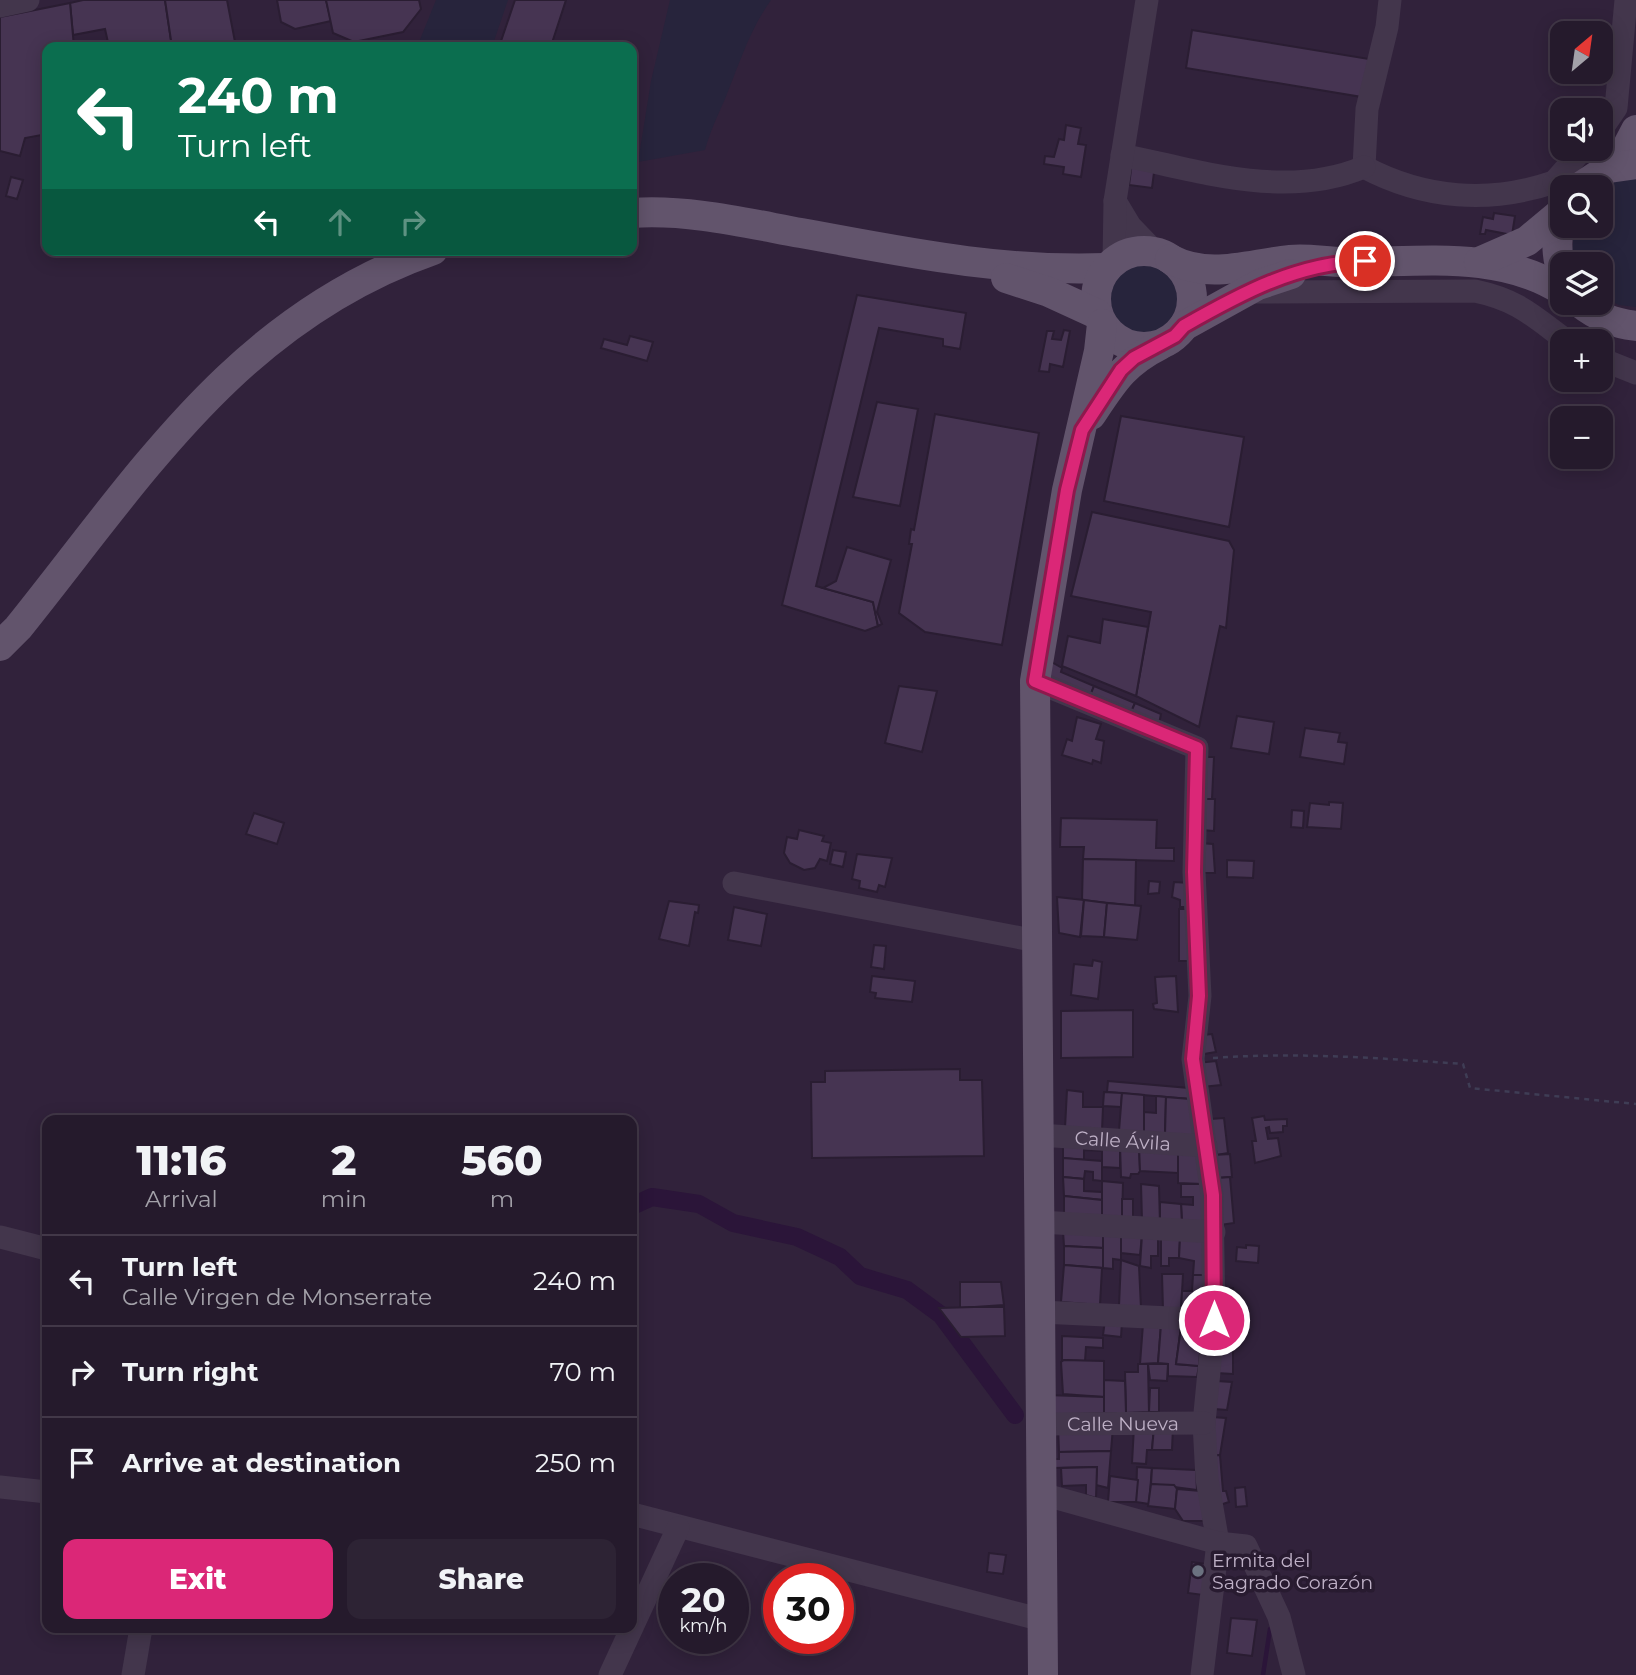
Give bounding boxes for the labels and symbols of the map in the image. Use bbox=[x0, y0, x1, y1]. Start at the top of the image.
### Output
north arrow bbox=[1550, 21, 1614, 84]
pin bbox=[1335, 231, 1395, 291]
street label: Calle Ávila bbox=[1074, 1126, 1172, 1155]
position arrow bbox=[1177, 1283, 1251, 1357]
street label: Calle Nueva bbox=[1067, 1412, 1179, 1435]
place label: Ermita del Sagrado Corazón bbox=[1212, 1549, 1373, 1594]
speed limit sign: 30 bbox=[763, 1563, 854, 1654]
marker: Ermita del Sagrado Corazón bbox=[1190, 1563, 1206, 1579]

